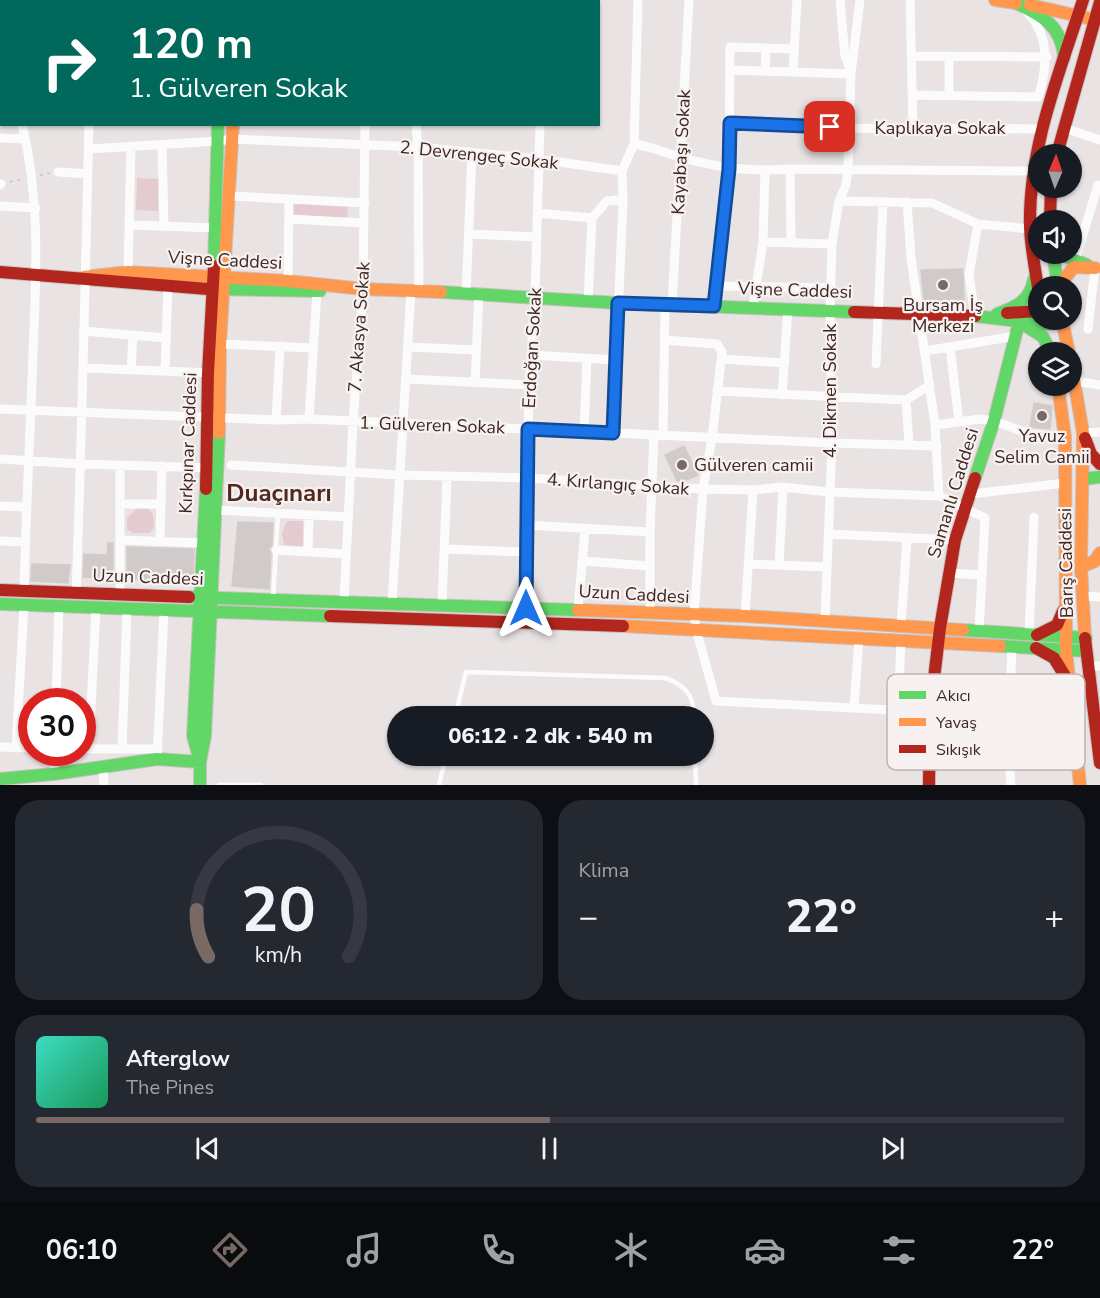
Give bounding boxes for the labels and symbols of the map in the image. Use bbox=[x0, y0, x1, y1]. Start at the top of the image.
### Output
street label: Kayabaşı Sokak bbox=[666, 88, 696, 215]
pin bbox=[804, 101, 855, 152]
street label: Kaplıkaya Sokak bbox=[875, 116, 1006, 140]
street label: 2. Devrengeç Sokak bbox=[399, 135, 560, 175]
north arrow bbox=[1028, 144, 1082, 198]
street label: Vişne Caddesi bbox=[166, 245, 283, 275]
street label: 7. Akasya Sokak bbox=[342, 260, 376, 393]
street label: Vişne Caddesi bbox=[736, 276, 853, 304]
marker: Bursam İş Merkezi bbox=[936, 278, 950, 292]
street label: Erdoğan Sokak bbox=[517, 286, 547, 409]
place label: Bursam İş Merkezi bbox=[903, 293, 983, 338]
street label: 4. Dikmen Sokak bbox=[818, 323, 842, 458]
street label: Kırkpınar Caddesi bbox=[174, 372, 202, 514]
marker: Yavuz Selim Camii bbox=[1035, 409, 1049, 423]
street label: 1. Gülveren Sokak bbox=[359, 410, 506, 440]
place label: Yavuz Selim Camii bbox=[994, 424, 1090, 469]
street label: Samanlı Caddesi bbox=[922, 425, 984, 561]
place label: Gülveren camii bbox=[694, 453, 813, 477]
marker: Gülveren camii bbox=[675, 458, 689, 472]
street label: 4. Kırlangıç Sokak bbox=[546, 467, 691, 501]
district label: Duaçınarı bbox=[226, 477, 332, 509]
street label: Barış Caddesi bbox=[1053, 508, 1079, 618]
street label: Uzun Caddesi bbox=[92, 563, 204, 591]
position arrow bbox=[494, 576, 558, 640]
street label: Uzun Caddesi bbox=[578, 579, 690, 609]
legend bbox=[887, 674, 1085, 770]
text: Akıcı bbox=[936, 685, 971, 707]
speed limit sign: 30 bbox=[18, 688, 96, 766]
text: Yavaş bbox=[935, 712, 977, 734]
text: Sıkışık bbox=[936, 739, 982, 761]

